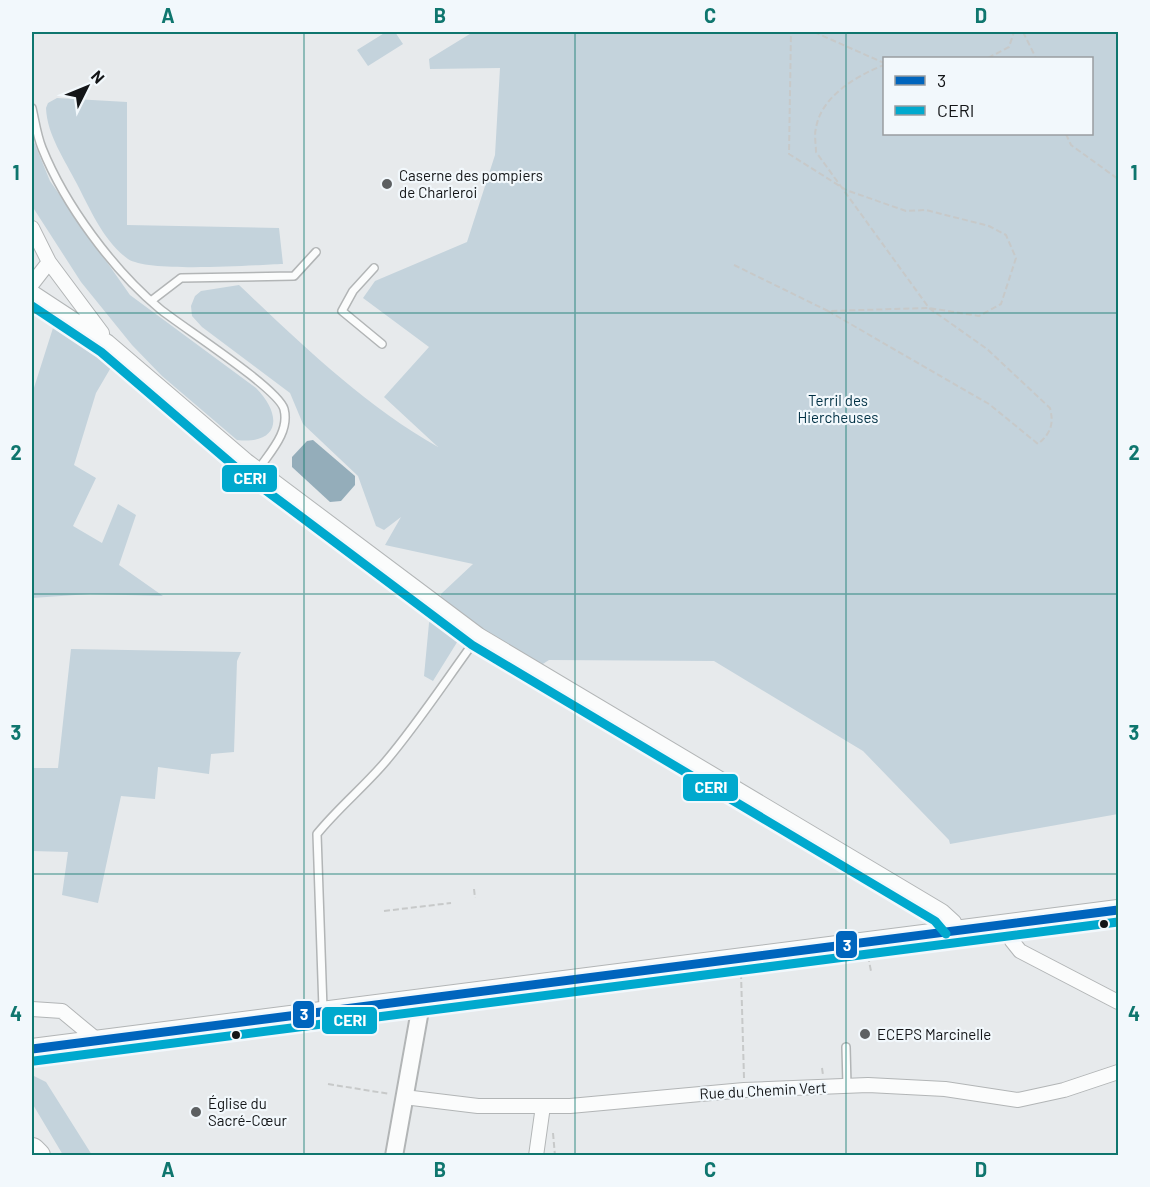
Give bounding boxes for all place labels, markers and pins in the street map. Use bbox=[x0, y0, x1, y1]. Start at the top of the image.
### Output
place label: Caserne des pompiers de Charleroi bbox=[399, 166, 543, 201]
marker: Caserne des pompiers de Charleroi bbox=[380, 177, 394, 191]
unlabelled marker bbox=[1098, 918, 1110, 930]
place label: ECEPS Marcinelle bbox=[877, 1025, 991, 1043]
marker: ECEPS Marcinelle bbox=[858, 1027, 872, 1041]
unlabelled marker bbox=[230, 1029, 242, 1041]
place label: Église du Sacré-Cœur bbox=[208, 1094, 287, 1129]
marker: Église du Sacré-Cœur bbox=[189, 1105, 203, 1119]

